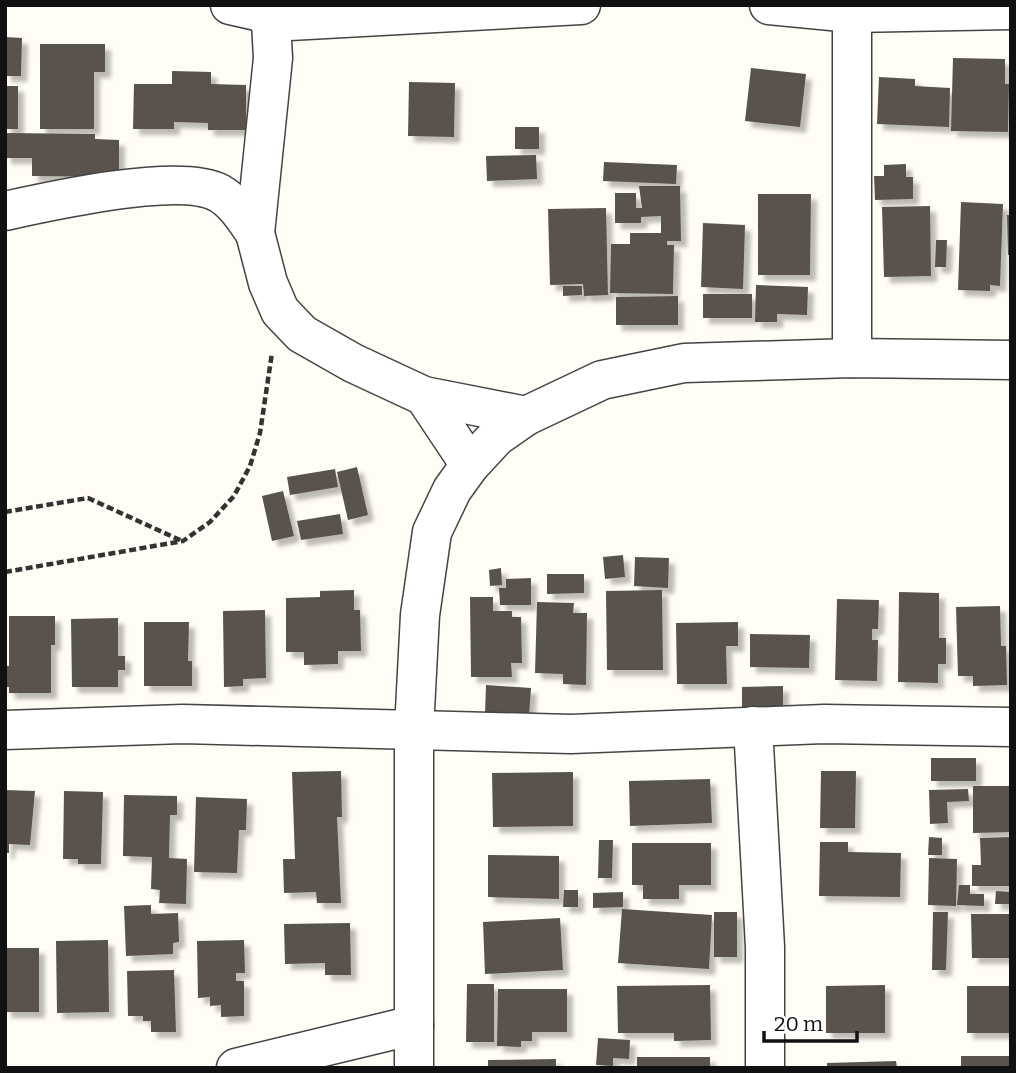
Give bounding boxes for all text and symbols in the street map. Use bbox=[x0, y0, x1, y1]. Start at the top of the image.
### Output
scale bar bbox=[764, 1000, 857, 1044]
text: 20 m bbox=[774, 1011, 823, 1037]

